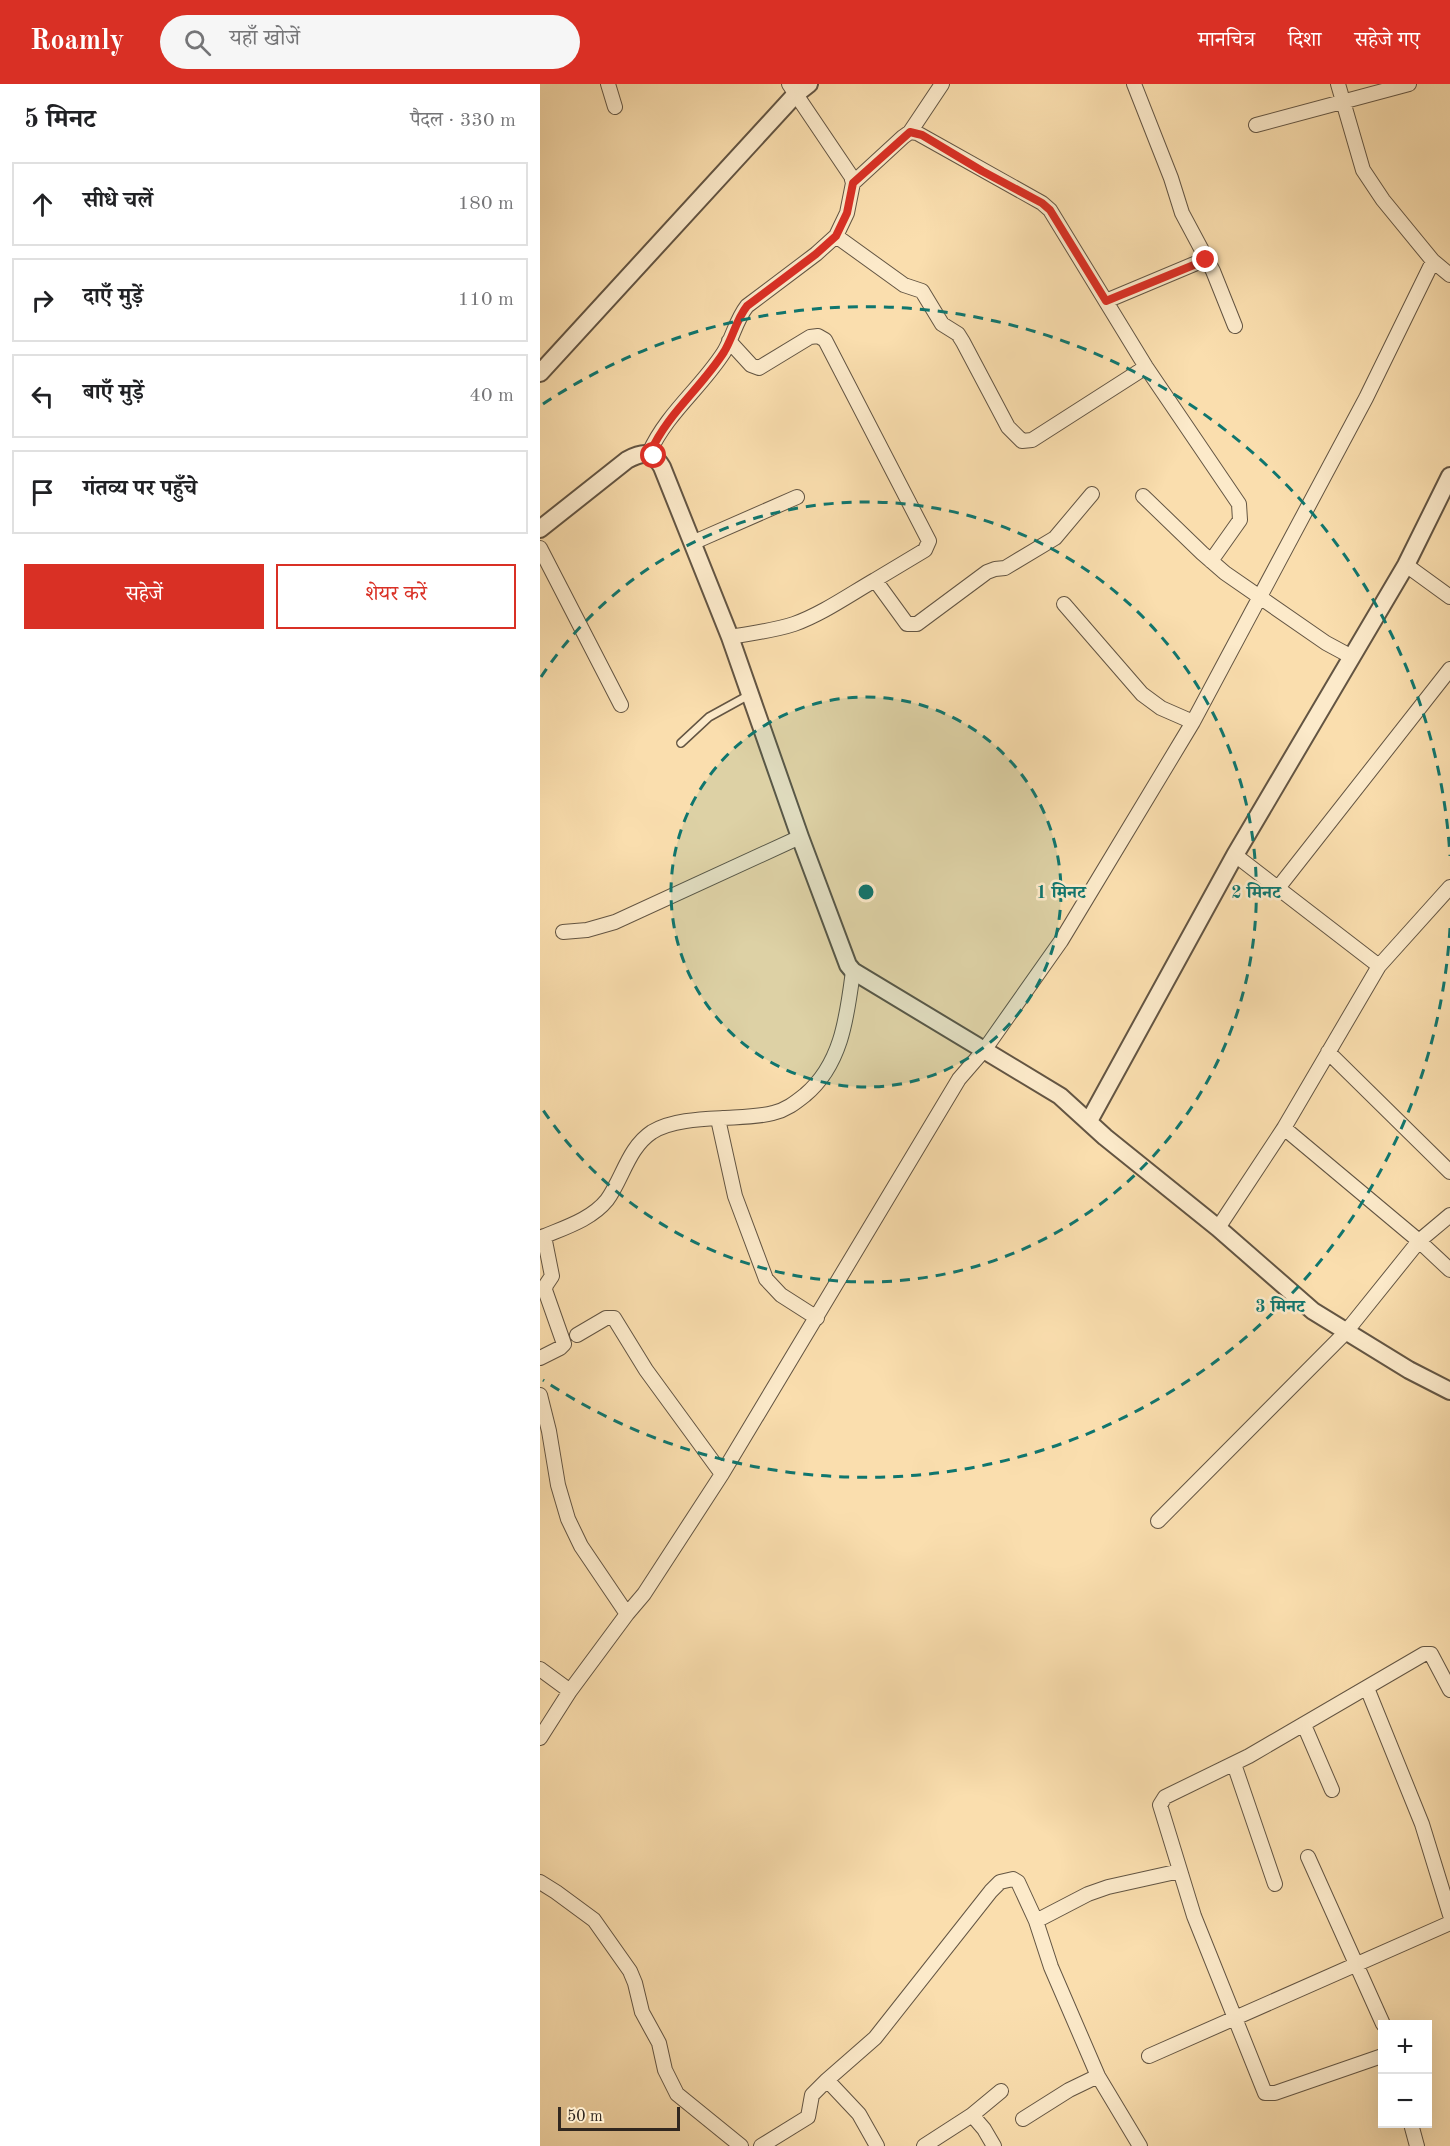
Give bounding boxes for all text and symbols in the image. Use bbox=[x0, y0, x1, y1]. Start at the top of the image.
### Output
search box bbox=[160, 15, 580, 69]
icon: search bbox=[181, 26, 214, 59]
text: Roamly bbox=[30, 28, 124, 56]
text: यहाँ खोजें bbox=[229, 28, 300, 50]
text: मानचित्र bbox=[1198, 30, 1255, 51]
text: दिशा bbox=[1288, 30, 1321, 51]
text: सहेजे गए bbox=[1354, 30, 1420, 51]
text: 5 मिनट bbox=[24, 107, 96, 133]
text: पैदल · 330 m bbox=[410, 111, 516, 131]
icon: ahead bbox=[26, 188, 59, 221]
text: सीधे चलें bbox=[83, 190, 153, 212]
text: 180 m bbox=[458, 194, 514, 214]
route end bbox=[1192, 246, 1218, 272]
icon: right bbox=[26, 284, 59, 317]
text: दाएँ मुड़ें bbox=[83, 286, 143, 308]
text: 110 m bbox=[458, 290, 514, 310]
icon: left bbox=[26, 380, 59, 413]
text: बाएँ मुड़ें bbox=[83, 382, 144, 404]
text: 40 m bbox=[469, 386, 514, 406]
route start bbox=[640, 442, 666, 468]
icon: arrive bbox=[26, 476, 59, 509]
text: गंतव्य पर पहुँचे bbox=[83, 478, 197, 500]
button: सहेजें bbox=[24, 564, 264, 629]
button: शेयर करें bbox=[276, 564, 516, 629]
centre of rings bbox=[856, 882, 876, 902]
text: 1 मिनट bbox=[1036, 882, 1087, 902]
text: 2 मिनट bbox=[1231, 882, 1282, 902]
text: 3 मिनट bbox=[1255, 1296, 1306, 1316]
map controls bbox=[1378, 2020, 1432, 2128]
button: + bbox=[1378, 2020, 1432, 2074]
button: − bbox=[1378, 2074, 1432, 2128]
scale bar bbox=[558, 2104, 680, 2132]
text: 50 m bbox=[567, 2109, 603, 2125]

